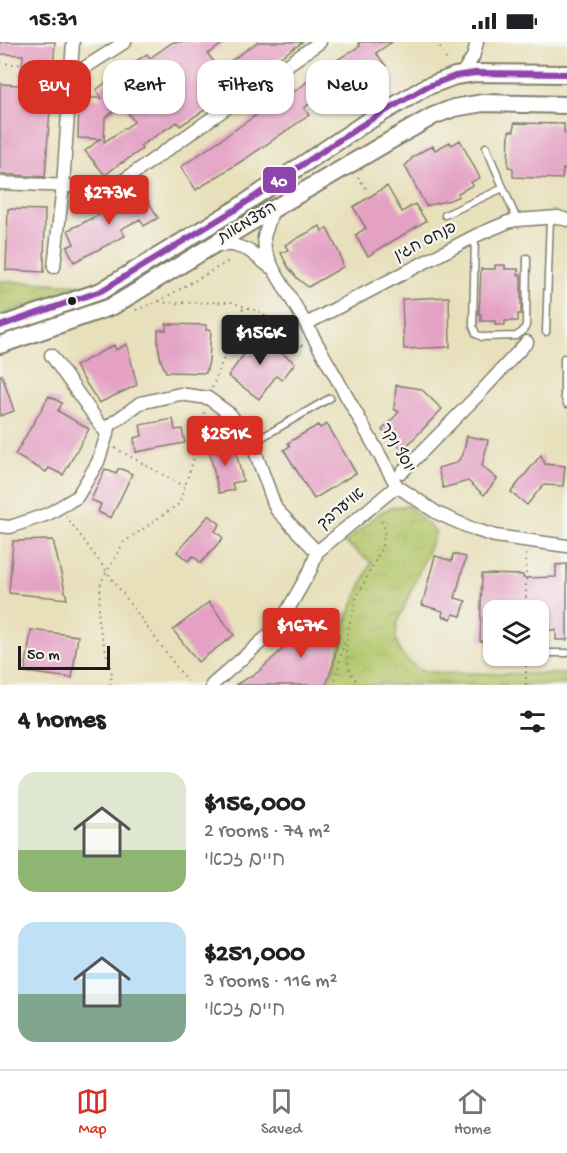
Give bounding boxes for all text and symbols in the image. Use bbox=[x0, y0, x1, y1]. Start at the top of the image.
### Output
text: 15:31 bbox=[30, 8, 78, 34]
chip: Buy bbox=[18, 60, 91, 114]
chip: Rent bbox=[103, 60, 185, 114]
chip: Filters bbox=[197, 60, 294, 114]
chip: New bbox=[306, 60, 389, 114]
line badge: 40 bbox=[262, 166, 297, 194]
text: 40 bbox=[270, 174, 287, 193]
pin: $273K bbox=[67, 175, 151, 226]
text: $273K bbox=[84, 183, 134, 206]
street label: העצמאות bbox=[214, 199, 281, 249]
street label: פנחס חגין bbox=[391, 219, 461, 267]
unlabelled marker bbox=[66, 295, 78, 307]
pin: $156K bbox=[218, 315, 302, 366]
text: $156K bbox=[236, 323, 284, 346]
pin: $251K bbox=[183, 416, 267, 467]
street label: יוסף נקר bbox=[374, 420, 420, 477]
text: $251K bbox=[201, 424, 249, 447]
street label: אויערבך bbox=[315, 485, 369, 535]
map controls bbox=[483, 600, 549, 666]
button: layers bbox=[483, 600, 549, 666]
pin: $167K bbox=[259, 608, 343, 659]
text: $167K bbox=[277, 616, 325, 639]
scale bar bbox=[18, 643, 110, 670]
text: 50 m bbox=[27, 647, 60, 666]
icon: filters bbox=[516, 705, 549, 738]
text: 4 homes bbox=[18, 706, 105, 737]
text: $156,000 bbox=[204, 790, 306, 821]
icon: home bbox=[66, 796, 138, 868]
text: 2 rooms · 74 m² bbox=[204, 821, 330, 844]
text: חיים זכאי bbox=[204, 850, 285, 873]
text: $251,000 bbox=[204, 940, 305, 971]
icon: home bbox=[66, 946, 138, 1018]
text: 3 rooms · 116 m² bbox=[204, 971, 337, 994]
text: חיים זכאי bbox=[204, 1000, 285, 1023]
tab: Map bbox=[76, 1085, 109, 1140]
tab: Saved bbox=[261, 1085, 302, 1140]
tab: Home bbox=[454, 1085, 491, 1140]

